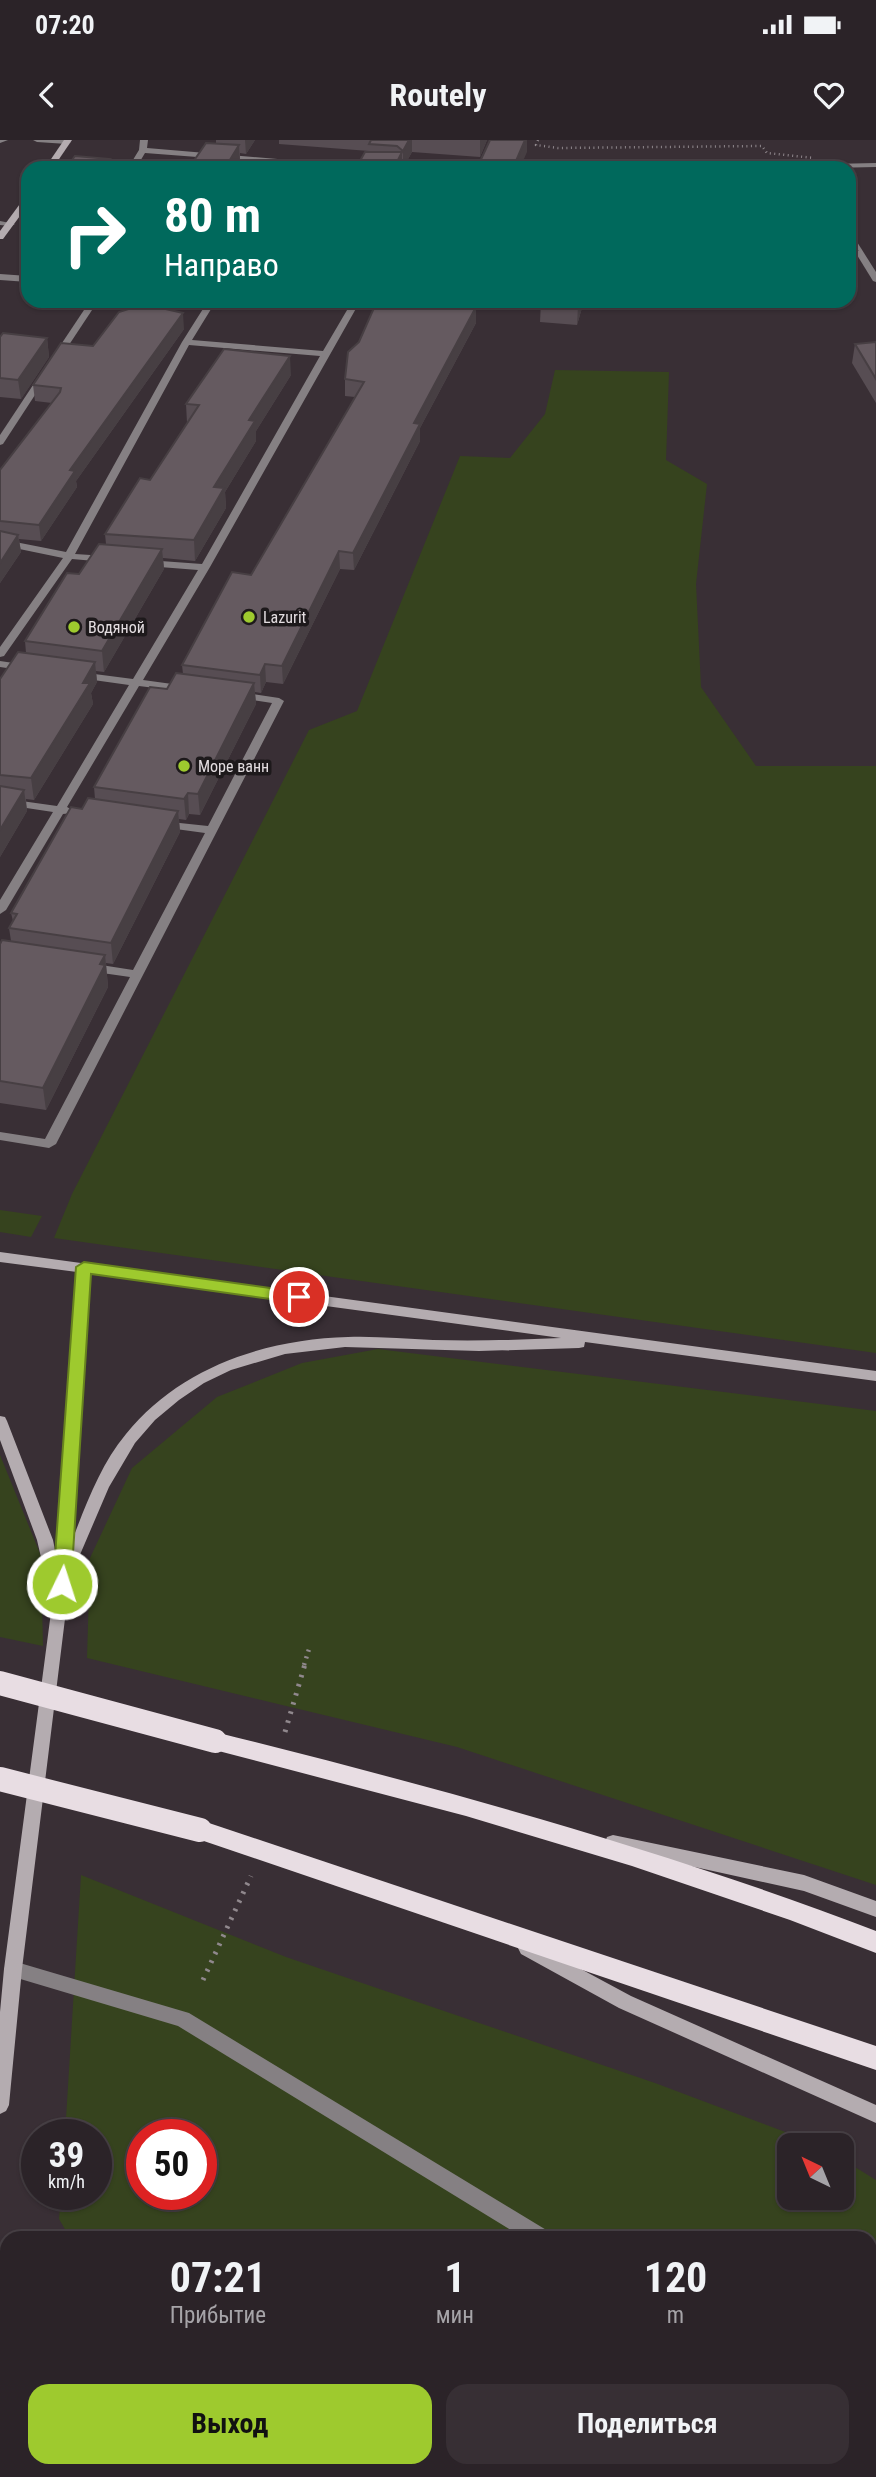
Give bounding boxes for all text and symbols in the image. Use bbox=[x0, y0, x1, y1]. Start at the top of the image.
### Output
text: 07:20 bbox=[35, 10, 95, 40]
icon: back bbox=[28, 76, 66, 114]
text: Routely bbox=[390, 76, 486, 114]
icon: heart bbox=[810, 76, 848, 114]
text: 80 m bbox=[164, 187, 261, 244]
icon: right bbox=[49, 189, 140, 280]
text: Направо bbox=[164, 246, 279, 284]
place label: Lazurit bbox=[263, 608, 307, 627]
marker: Lazurit bbox=[241, 609, 257, 625]
place label: Водяной bbox=[88, 618, 145, 637]
marker: Водяной bbox=[66, 619, 82, 635]
place label: Море ванн bbox=[198, 757, 269, 776]
marker: Море ванн bbox=[176, 758, 192, 774]
pin bbox=[269, 1267, 329, 1327]
icon: arrive bbox=[280, 1278, 318, 1316]
position arrow bbox=[25, 1547, 99, 1621]
speed limit sign: 50 bbox=[126, 2119, 217, 2210]
north arrow bbox=[777, 2133, 854, 2210]
map controls bbox=[777, 2133, 854, 2210]
text: 39 bbox=[49, 2135, 84, 2176]
text: km/h bbox=[48, 2171, 85, 2192]
text: 07:21 bbox=[170, 2253, 266, 2302]
text: 1 bbox=[444, 2253, 465, 2302]
text: 120 bbox=[644, 2253, 707, 2302]
text: Прибытие bbox=[170, 2302, 266, 2329]
text: мин bbox=[436, 2302, 474, 2329]
text: m bbox=[667, 2302, 684, 2329]
button: Выход bbox=[28, 2384, 432, 2464]
button: Поделиться bbox=[446, 2384, 849, 2464]

